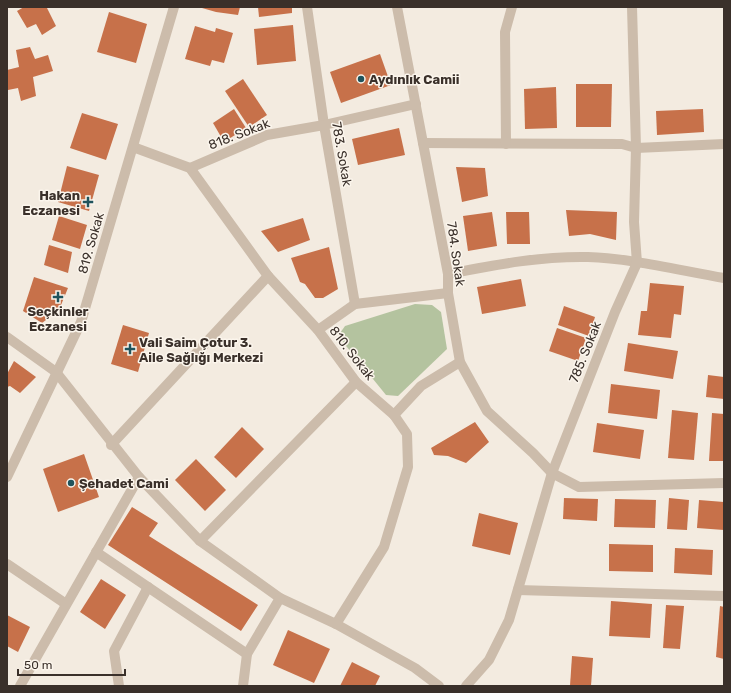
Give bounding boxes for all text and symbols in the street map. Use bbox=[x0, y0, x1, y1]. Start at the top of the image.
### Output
place label: Aydınlık Camii bbox=[369, 72, 459, 87]
marker: Aydınlık Camii bbox=[356, 74, 366, 84]
street label: 818. Sokak bbox=[206, 115, 272, 153]
street label: 783. Sokak bbox=[329, 121, 355, 188]
place label: Hakan Eczanesi bbox=[22, 188, 80, 218]
marker: Hakan Eczanesi bbox=[83, 197, 93, 207]
street label: 819. Sokak bbox=[75, 210, 107, 275]
street label: 784. Sokak bbox=[444, 221, 468, 288]
marker: Seçkinler Eczanesi bbox=[53, 292, 63, 302]
place label: Seçkinler Eczanesi bbox=[27, 304, 89, 334]
street label: 785. Sokak bbox=[566, 319, 604, 385]
street label: 810. Sokak bbox=[326, 323, 378, 383]
place label: Vali Saim Çotur 3. Aile Sağlığı Merkezi bbox=[139, 335, 263, 365]
marker: Vali Saim Çotur 3. Aile Sağlığı Merkezi bbox=[124, 343, 136, 355]
place label: Şehadet Cami bbox=[79, 476, 169, 491]
marker: Şehadet Cami bbox=[66, 478, 76, 488]
scale bar bbox=[18, 651, 125, 677]
text: 50 m bbox=[24, 658, 52, 672]

